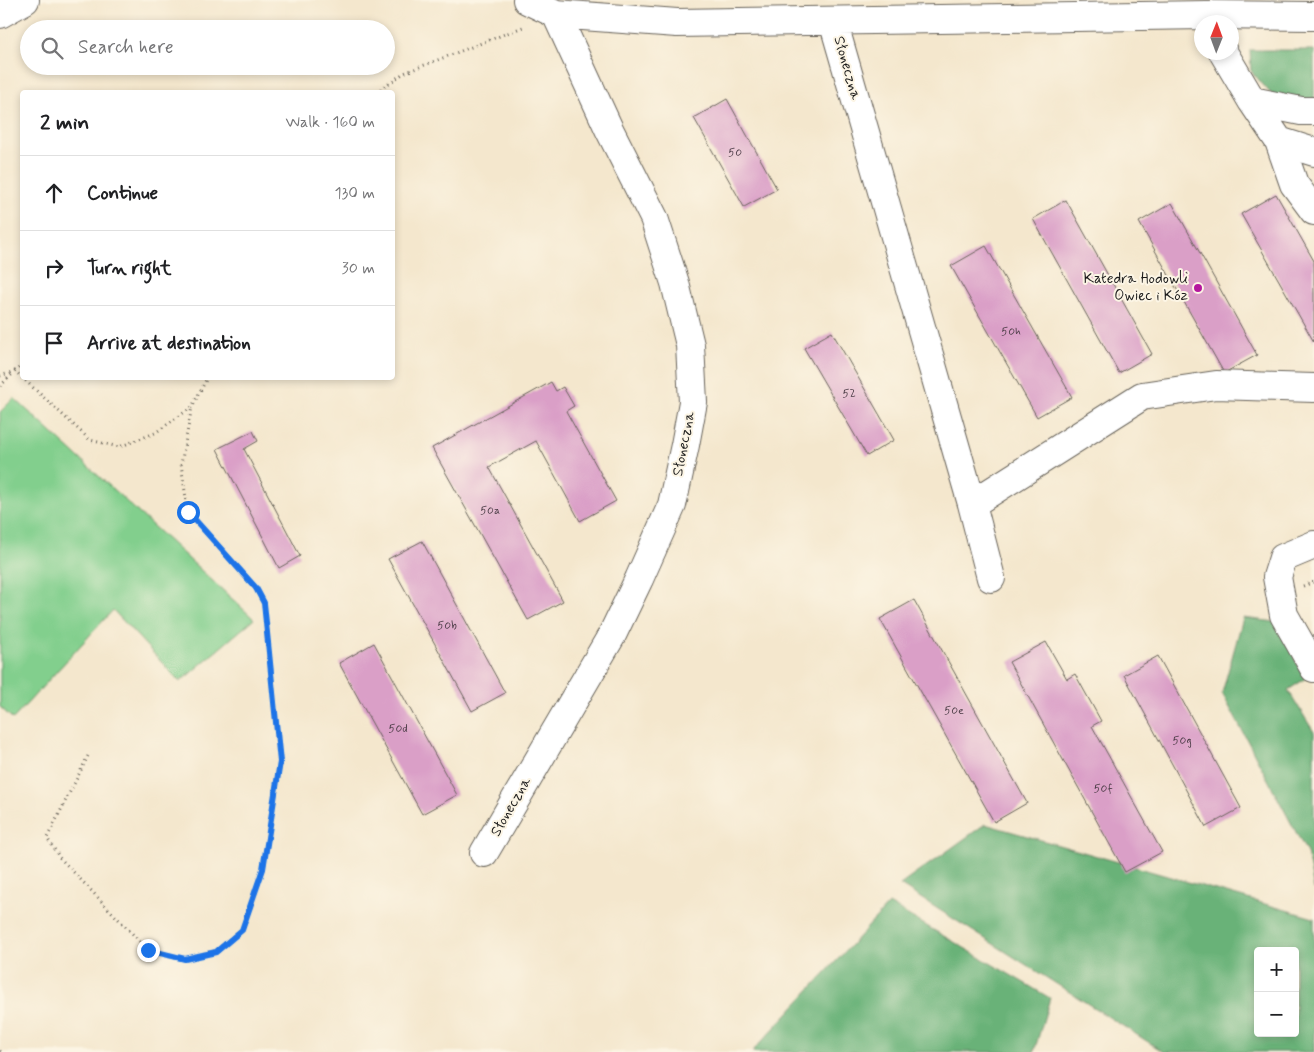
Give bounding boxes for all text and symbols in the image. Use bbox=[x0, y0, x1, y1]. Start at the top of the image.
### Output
north arrow bbox=[1194, 15, 1239, 60]
search box bbox=[20, 20, 395, 75]
icon: search bbox=[38, 34, 66, 62]
street label: Słoneczna bbox=[828, 34, 866, 103]
text: Search here bbox=[78, 35, 174, 60]
text: 2 min bbox=[40, 109, 89, 137]
text: Walk · 160 m bbox=[285, 112, 375, 133]
house number: 50 bbox=[728, 145, 742, 161]
icon: ahead bbox=[40, 179, 68, 207]
text: Continue bbox=[87, 181, 158, 206]
text: 130 m bbox=[334, 183, 375, 204]
icon: right bbox=[40, 254, 68, 282]
text: Turn right bbox=[87, 256, 171, 281]
text: 30 m bbox=[342, 258, 375, 279]
place label: Katedra Hodowli Owiec i Kóz bbox=[1083, 269, 1188, 306]
marker: Katedra Hodowli Owiec i Kóz bbox=[1192, 282, 1204, 294]
house number: 50h bbox=[1001, 324, 1021, 340]
icon: arrive bbox=[40, 329, 68, 357]
text: Arrive at destination bbox=[87, 331, 251, 356]
house number: 52 bbox=[842, 386, 856, 402]
street label: Słoneczna bbox=[668, 409, 700, 478]
route start bbox=[177, 501, 200, 524]
house number: 50a bbox=[480, 503, 500, 519]
house number: 50b bbox=[437, 618, 457, 634]
house number: 50e bbox=[944, 703, 964, 719]
house number: 50d bbox=[388, 721, 408, 737]
house number: 50g bbox=[1172, 733, 1192, 749]
street label: Słoneczna bbox=[486, 773, 536, 840]
house number: 50f bbox=[1093, 781, 1113, 797]
route end bbox=[137, 939, 160, 962]
map controls bbox=[1254, 947, 1299, 1037]
button: + bbox=[1254, 947, 1299, 992]
button: − bbox=[1254, 992, 1299, 1037]

